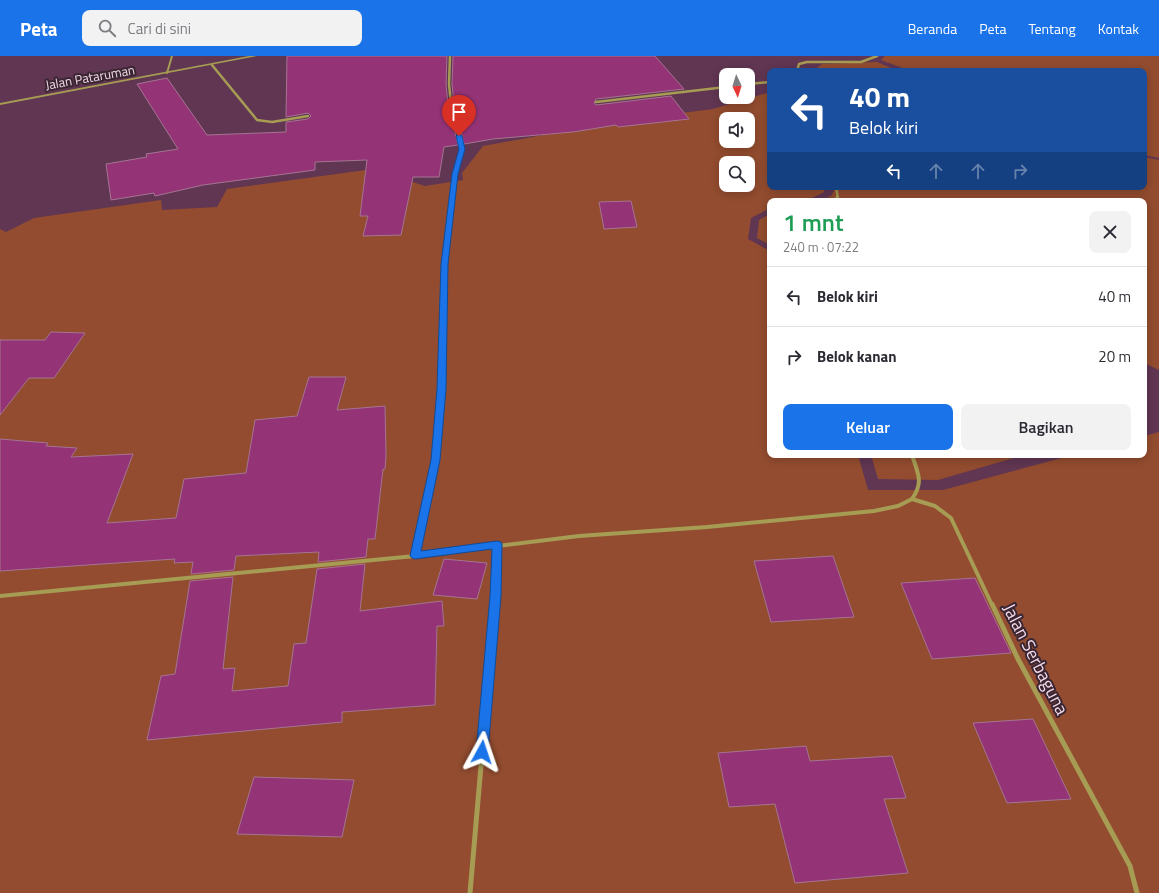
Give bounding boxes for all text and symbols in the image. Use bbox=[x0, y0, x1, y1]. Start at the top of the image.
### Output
search box bbox=[82, 10, 362, 46]
text: Peta bbox=[20, 14, 58, 43]
icon: search bbox=[96, 17, 118, 39]
text: Cari di sini bbox=[128, 17, 191, 40]
text: Beranda bbox=[908, 18, 957, 39]
text: Peta bbox=[979, 18, 1006, 39]
text: Tentang bbox=[1028, 18, 1076, 39]
text: Kontak bbox=[1098, 18, 1139, 39]
street label: Jalan Pataruman bbox=[44, 59, 136, 95]
north arrow bbox=[719, 68, 755, 104]
map controls bbox=[719, 68, 755, 192]
text: 40 m bbox=[849, 75, 910, 118]
icon: left bbox=[783, 84, 835, 136]
pin bbox=[442, 95, 476, 136]
icon: arrive bbox=[448, 101, 470, 123]
button: sound bbox=[719, 112, 755, 148]
text: Belok kiri bbox=[849, 114, 918, 141]
button: search bbox=[719, 156, 755, 192]
icon: left bbox=[883, 160, 905, 182]
icon: ahead bbox=[925, 160, 947, 182]
icon: ahead bbox=[967, 160, 989, 182]
icon: right bbox=[1009, 160, 1031, 182]
text: 1 mnt bbox=[783, 204, 844, 240]
button: close bbox=[1089, 211, 1131, 253]
text: 240 m · 07:22 bbox=[783, 237, 859, 257]
text: Belok kiri bbox=[817, 285, 878, 308]
text: 40 m bbox=[1098, 285, 1131, 308]
icon: left bbox=[783, 286, 805, 308]
text: Belok kanan bbox=[817, 345, 897, 368]
text: 20 m bbox=[1098, 345, 1131, 368]
icon: right bbox=[783, 346, 805, 368]
button: Keluar bbox=[783, 404, 953, 450]
button: Bagikan bbox=[961, 404, 1131, 450]
street label: Jalan Serbaguna bbox=[996, 598, 1076, 720]
position arrow bbox=[461, 731, 503, 773]

